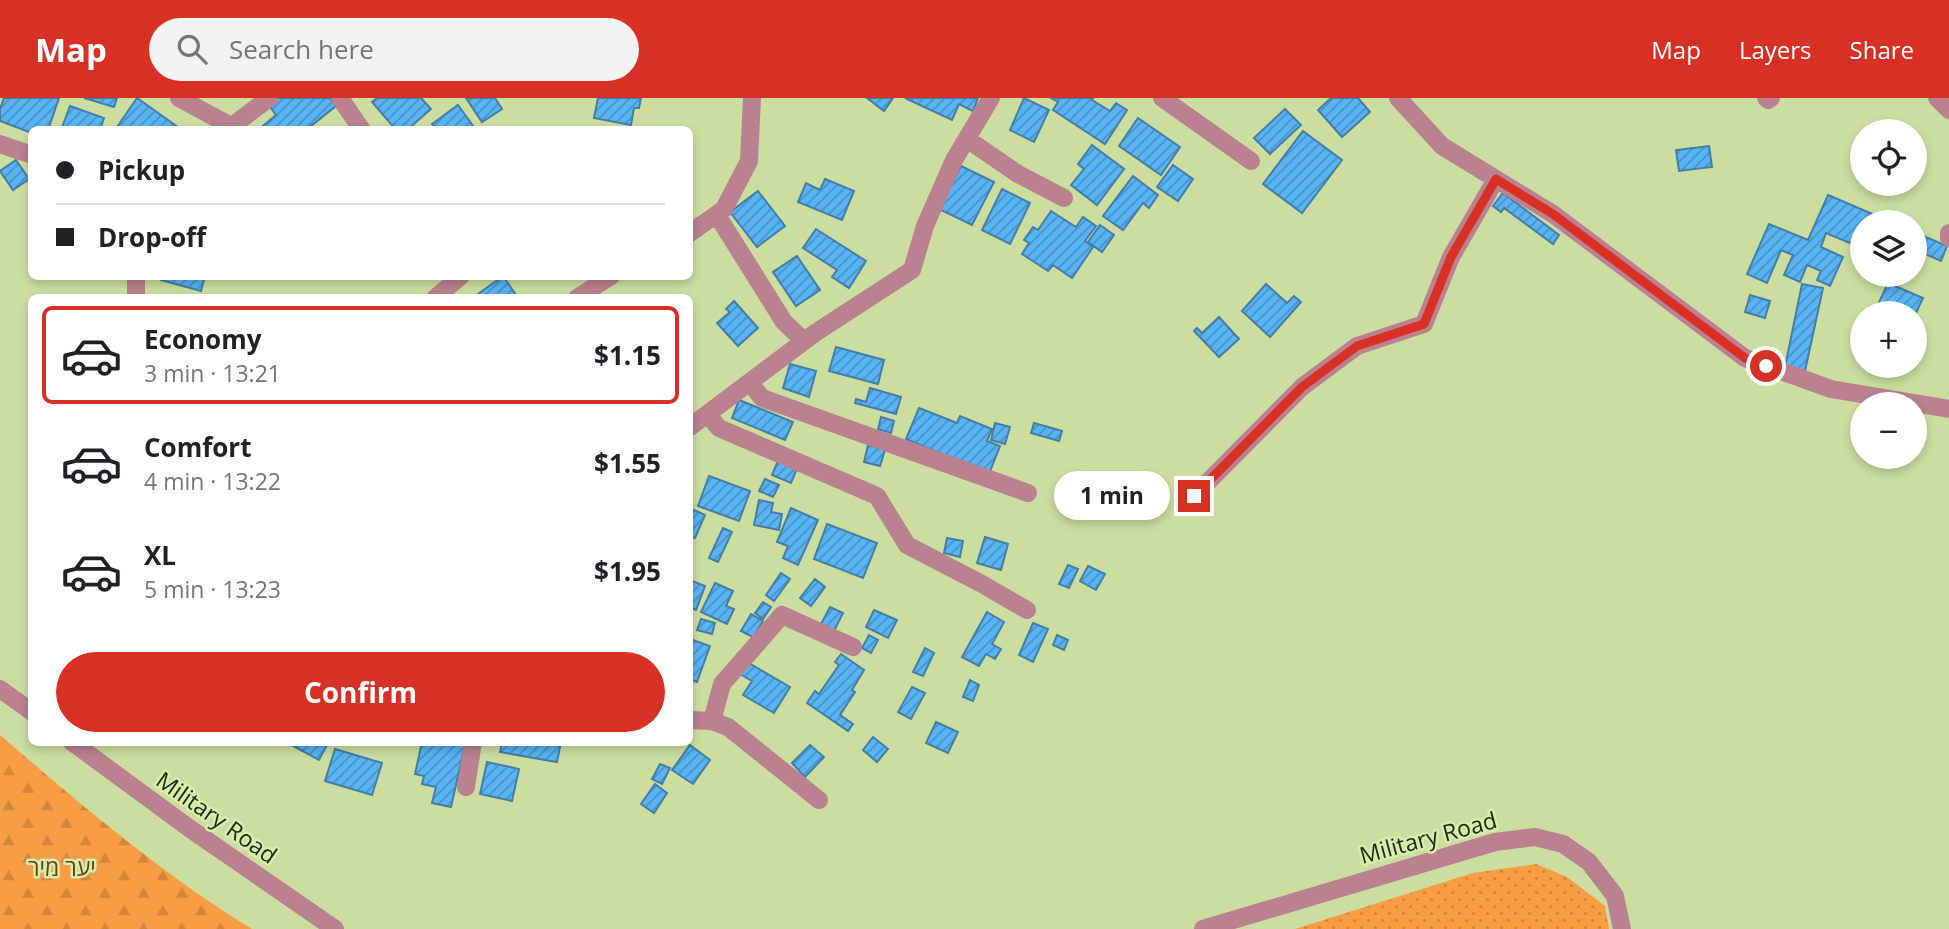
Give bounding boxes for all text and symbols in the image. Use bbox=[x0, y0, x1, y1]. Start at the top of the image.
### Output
search box bbox=[149, 18, 639, 81]
text: Map bbox=[35, 27, 107, 72]
icon: search bbox=[173, 30, 211, 68]
text: Search here bbox=[229, 31, 374, 67]
text: Map bbox=[1651, 33, 1701, 66]
text: Layers bbox=[1739, 33, 1812, 66]
text: Share bbox=[1850, 33, 1914, 66]
map controls bbox=[1850, 119, 1927, 469]
button: locate bbox=[1850, 119, 1927, 196]
text: Pickup bbox=[98, 152, 185, 188]
button: layers bbox=[1850, 210, 1927, 287]
text: Drop-off bbox=[98, 219, 206, 255]
button: + bbox=[1850, 301, 1927, 378]
text: Economy bbox=[144, 321, 262, 357]
icon: car bbox=[60, 324, 123, 387]
text: $1.15 bbox=[594, 337, 661, 373]
route start bbox=[1750, 350, 1782, 382]
text: 3 min · 13:21 bbox=[144, 357, 281, 389]
button: − bbox=[1850, 392, 1927, 469]
text: Comfort bbox=[144, 429, 251, 465]
icon: car bbox=[60, 432, 123, 495]
text: $1.55 bbox=[594, 445, 661, 481]
text: 4 min · 13:22 bbox=[144, 465, 281, 497]
callout: 1 min bbox=[1054, 472, 1170, 520]
text: 1 min bbox=[1080, 479, 1144, 511]
route end bbox=[1178, 480, 1210, 512]
text: XL bbox=[144, 537, 176, 573]
icon: car bbox=[60, 540, 123, 603]
text: $1.95 bbox=[594, 553, 661, 589]
text: 5 min · 13:23 bbox=[144, 573, 281, 605]
button: Confirm bbox=[56, 652, 665, 732]
street label: Military Road bbox=[150, 763, 284, 871]
street label: Military Road bbox=[1356, 803, 1500, 871]
park label: יער מיר bbox=[28, 851, 96, 883]

